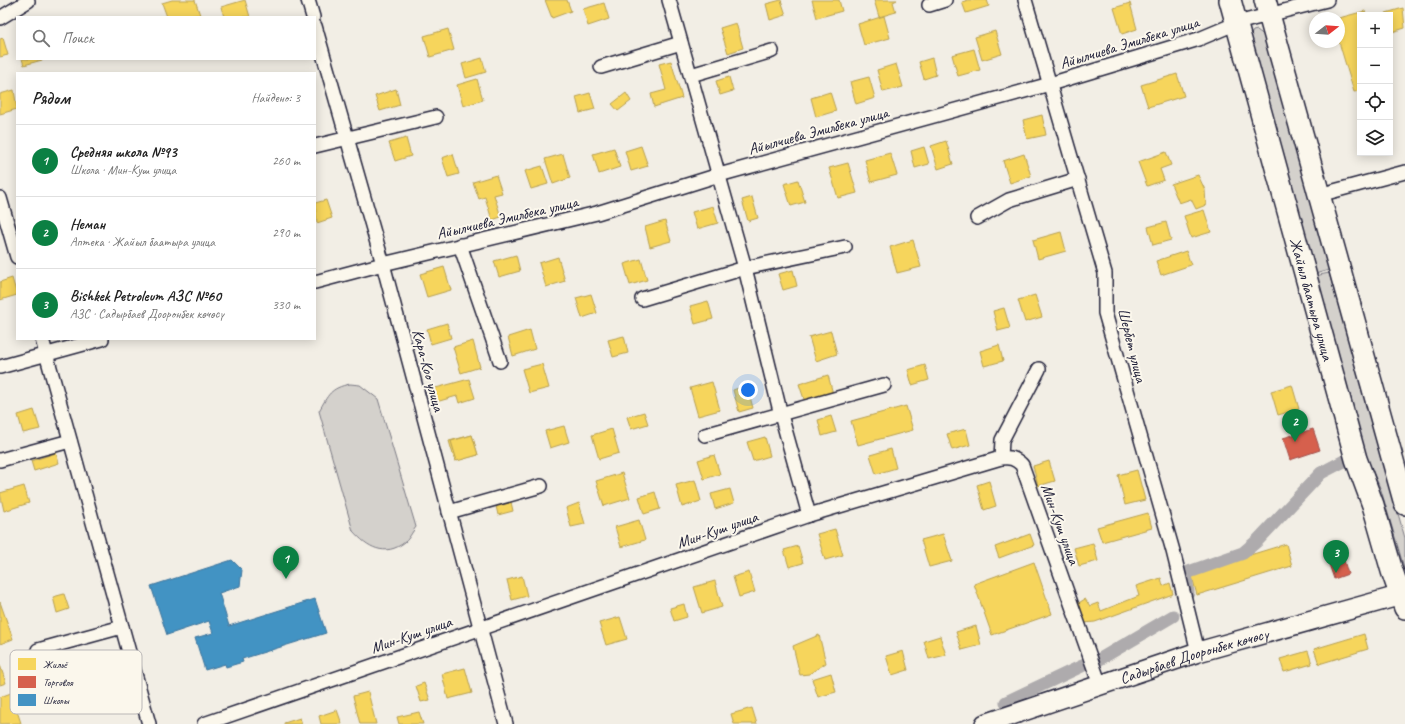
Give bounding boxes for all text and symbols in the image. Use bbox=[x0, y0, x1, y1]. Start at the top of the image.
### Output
street label: Айылчиева Эмилбека улица bbox=[1057, 12, 1203, 74]
north arrow bbox=[1309, 12, 1345, 48]
map controls bbox=[1357, 12, 1393, 156]
button: + bbox=[1357, 12, 1393, 48]
search box bbox=[16, 16, 316, 60]
icon: search bbox=[30, 27, 52, 49]
text: Поиск bbox=[62, 29, 94, 48]
button: − bbox=[1357, 48, 1393, 84]
button: locate bbox=[1357, 84, 1393, 120]
text: Рядом bbox=[32, 88, 70, 109]
text: Найдено: 3 bbox=[252, 90, 300, 106]
street label: Айылчиева Эмилбека улица bbox=[746, 102, 892, 159]
button: layers bbox=[1357, 120, 1393, 156]
text: Средняя школа №93 bbox=[70, 143, 177, 162]
text: 1 bbox=[42, 153, 48, 169]
text: 260 m bbox=[272, 153, 300, 169]
text: Школа · Мин-Куш улица bbox=[70, 162, 176, 178]
street label: Айылчиева Эмилбека улица bbox=[435, 192, 581, 244]
text: Неман bbox=[70, 215, 105, 234]
text: 2 bbox=[42, 225, 48, 241]
text: 290 m bbox=[272, 225, 300, 241]
text: Аптека · Жайыл баатыра улица bbox=[70, 234, 215, 250]
street label: Жайыл баатыра улица bbox=[1285, 236, 1338, 364]
text: Bishkek Petroleum АЗС №60 bbox=[70, 287, 221, 306]
text: 3 bbox=[42, 297, 48, 313]
text: 330 m bbox=[272, 297, 300, 313]
text: АЗС · Садырбаев Дооронбек көчөсү bbox=[70, 306, 224, 322]
street label: Шербет улица bbox=[1113, 306, 1151, 386]
street label: Кара-Коо улица bbox=[408, 327, 449, 415]
your location bbox=[738, 380, 758, 400]
pin: 2 bbox=[1282, 409, 1308, 442]
street label: Мин-Куш улица bbox=[1036, 481, 1084, 568]
street label: Мин-Куш улица bbox=[674, 506, 762, 553]
pin: 3 bbox=[1323, 540, 1349, 573]
pin: 1 bbox=[273, 546, 299, 579]
street label: Мин-Куш улица bbox=[368, 611, 456, 658]
street label: Садырбаев Дооронбек көчөсү bbox=[1117, 623, 1273, 689]
legend bbox=[10, 650, 142, 714]
text: Жильё bbox=[43, 657, 69, 671]
text: Торговля bbox=[43, 675, 74, 689]
text: Школы bbox=[43, 693, 70, 707]

